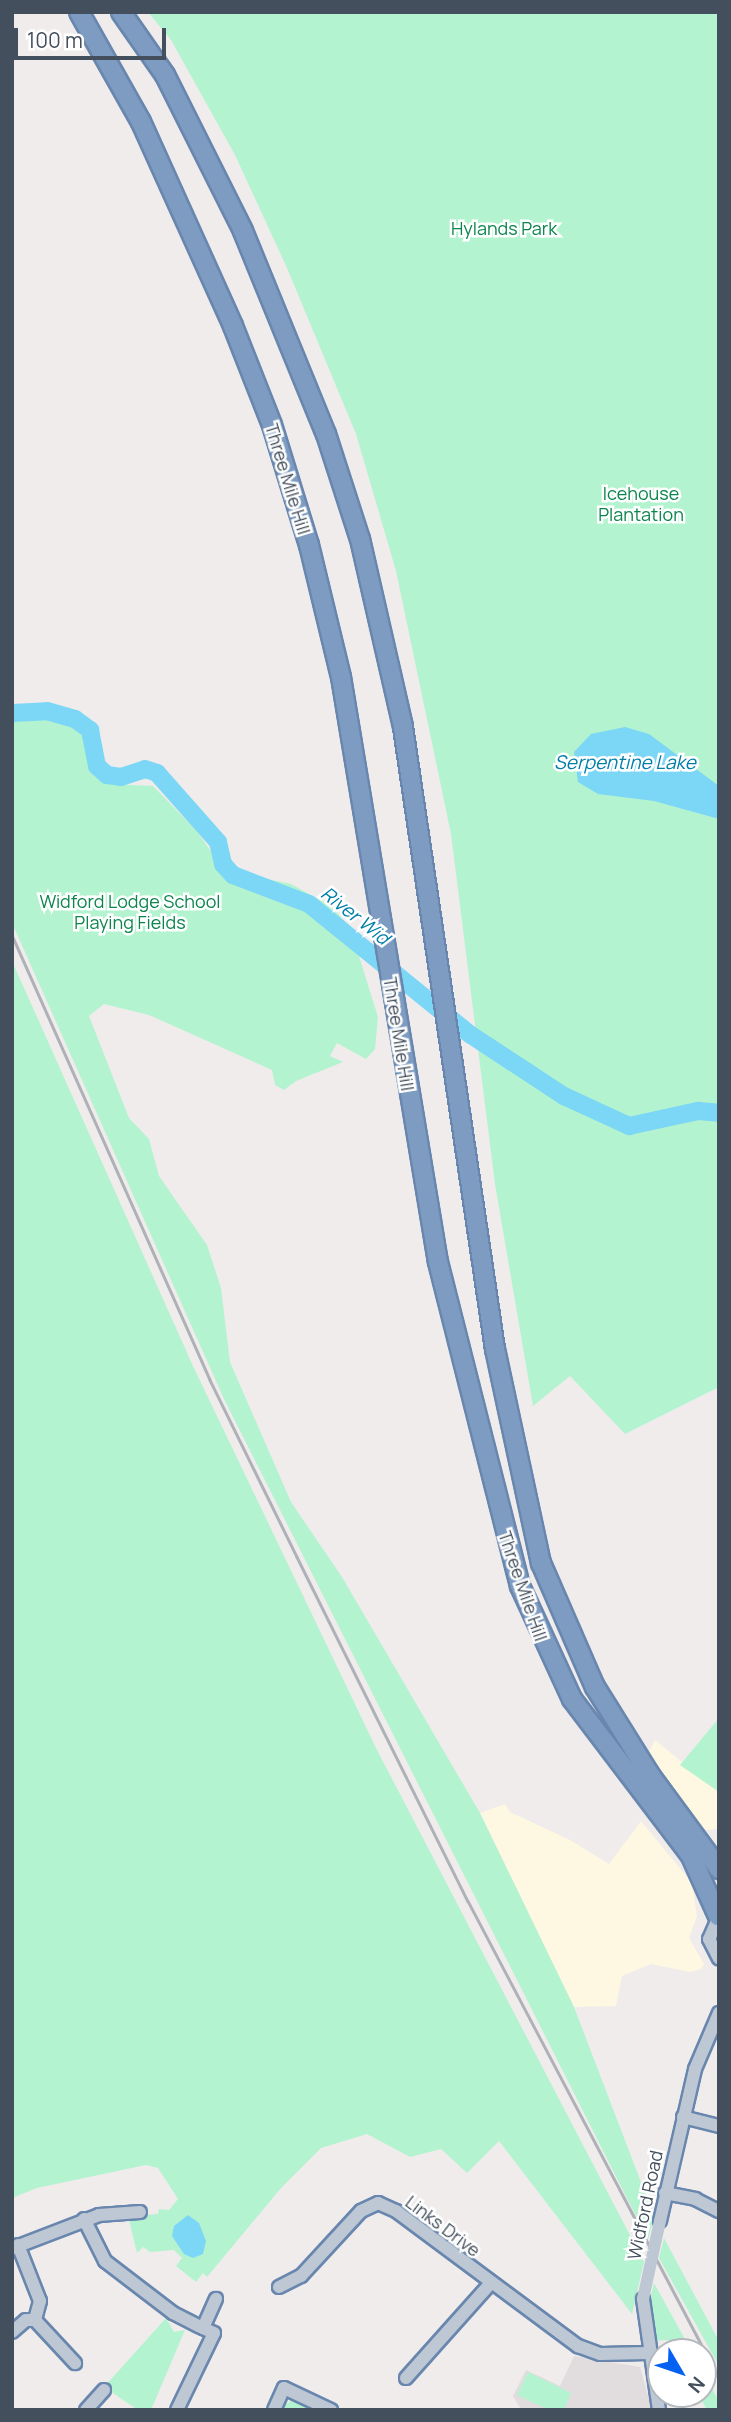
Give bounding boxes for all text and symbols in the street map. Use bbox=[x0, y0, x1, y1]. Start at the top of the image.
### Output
scale bar bbox=[18, 14, 170, 58]
text: 100 m bbox=[27, 26, 83, 54]
park label: Hylands Park bbox=[451, 217, 557, 239]
street label: Three Mile Hill bbox=[261, 421, 315, 537]
park label: Icehouse Plantation bbox=[598, 483, 684, 526]
water label: Serpentine Lake bbox=[554, 752, 696, 774]
water label: River Wid bbox=[316, 882, 394, 950]
park label: Widford Lodge School Playing Fields bbox=[39, 891, 221, 934]
street label: Three Mile Hill bbox=[379, 976, 419, 1092]
street label: Three Mile Hill bbox=[494, 1528, 552, 1644]
street label: Widford Road bbox=[623, 2148, 667, 2262]
street label: Links Drive bbox=[401, 2191, 485, 2261]
north arrow bbox=[647, 2338, 717, 2408]
text: N bbox=[682, 2371, 711, 2398]

